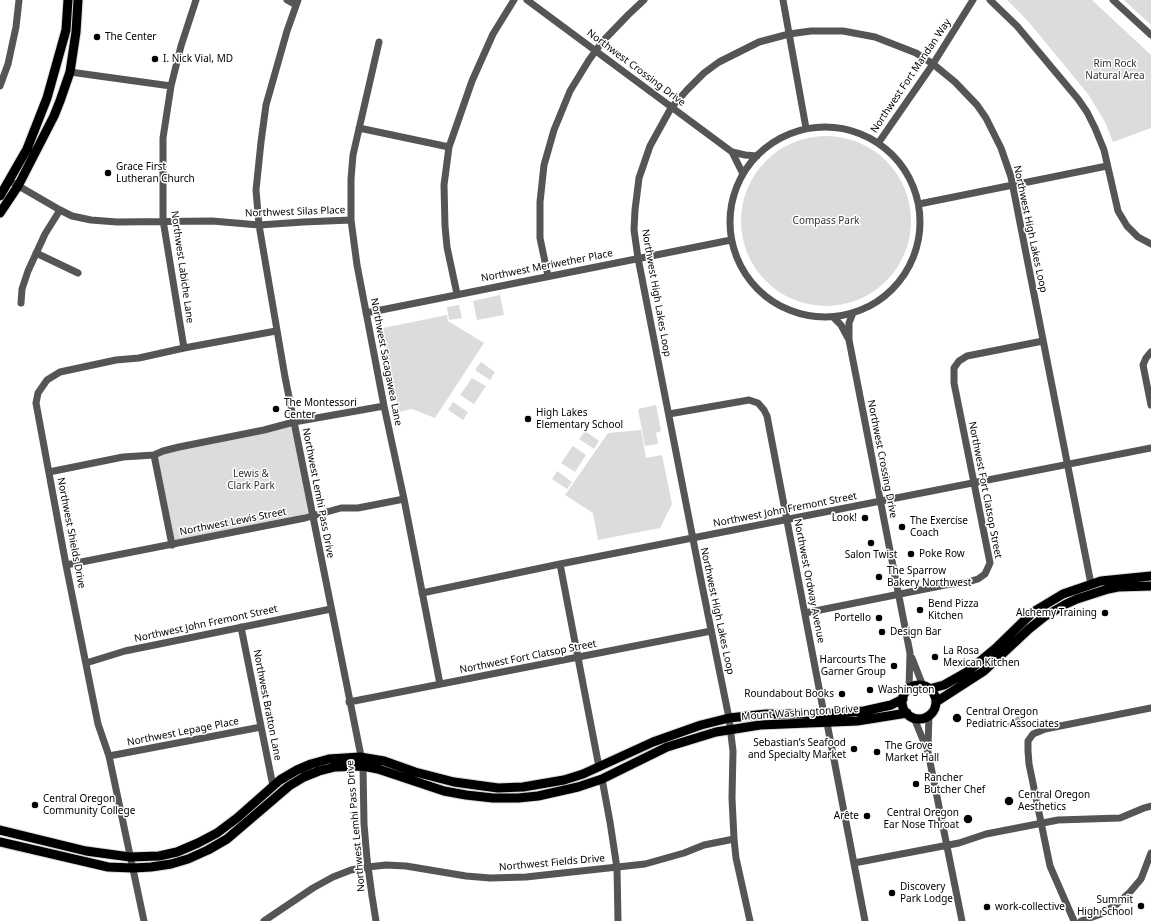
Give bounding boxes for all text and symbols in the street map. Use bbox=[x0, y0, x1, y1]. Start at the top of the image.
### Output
street label: Northwest Fort Mandan Way bbox=[868, 17, 954, 135]
street label: Northwest Crossing Drive bbox=[584, 27, 688, 109]
place label: The Center bbox=[105, 31, 156, 43]
marker: The Center bbox=[92, 32, 102, 42]
place label: I. Nick Vial, MD bbox=[163, 53, 233, 65]
marker: I. Nick Vial, MD bbox=[150, 54, 160, 64]
park label: Rim Rock Natural Area bbox=[1085, 58, 1145, 82]
place label: Grace First Lutheran Church bbox=[116, 161, 195, 184]
street label: Northwest High Lakes Loop bbox=[1011, 164, 1049, 294]
marker: Grace First Lutheran Church bbox=[103, 168, 113, 178]
street label: Northwest Silas Place bbox=[245, 204, 345, 220]
street label: Northwest Labiche Lane bbox=[168, 210, 196, 324]
park label: Compass Park bbox=[793, 215, 859, 227]
street label: Northwest High Lakes Loop bbox=[639, 228, 673, 358]
street label: Northwest Meriwether Place bbox=[480, 247, 614, 285]
street label: Northwest Sacagawea Lane bbox=[368, 297, 404, 427]
place label: The Montessori Center bbox=[284, 397, 357, 420]
street label: Northwest Crossing Drive bbox=[865, 399, 899, 519]
marker: The Montessori Center bbox=[271, 404, 281, 414]
place label: High Lakes Elementary School bbox=[536, 407, 623, 430]
marker: High Lakes Elementary School bbox=[523, 414, 533, 424]
street label: Northwest Fort Clatsop Street bbox=[966, 420, 1004, 560]
street label: Northwest Lemhi Pass Drive bbox=[299, 427, 337, 559]
park label: Lewis & Clark Park bbox=[227, 468, 275, 492]
street label: Northwest Shields Drive bbox=[54, 476, 88, 590]
street label: Northwest John Fremont Street bbox=[712, 490, 858, 530]
street label: Northwest Lewis Street bbox=[179, 506, 287, 538]
place label: Look! bbox=[832, 512, 857, 524]
marker: Look! bbox=[860, 513, 870, 523]
place label: The Exercise Coach bbox=[910, 515, 968, 538]
street label: Northwest Ordway Avenue bbox=[791, 518, 827, 644]
marker: The Exercise Coach bbox=[897, 522, 907, 532]
marker: Salon Twist bbox=[866, 538, 876, 548]
street label: Northwest High Lakes Loop bbox=[698, 546, 736, 676]
place label: Poke Row bbox=[919, 548, 965, 560]
place label: Salon Twist bbox=[845, 549, 897, 561]
marker: Poke Row bbox=[906, 549, 916, 559]
place label: The Sparrow Bakery Northwest bbox=[887, 565, 971, 588]
marker: The Sparrow Bakery Northwest bbox=[874, 572, 884, 582]
place label: Bend Pizza Kitchen bbox=[928, 598, 979, 622]
street label: Northwest John Fremont Street bbox=[133, 603, 279, 645]
marker: Bend Pizza Kitchen bbox=[915, 605, 925, 615]
place label: Alchemy Training bbox=[1016, 607, 1097, 619]
marker: Alchemy Training bbox=[1100, 608, 1110, 618]
place label: Portello bbox=[834, 612, 871, 624]
marker: Portello bbox=[874, 613, 884, 623]
place label: Design Bar bbox=[890, 626, 941, 638]
marker: Design Bar bbox=[877, 627, 887, 637]
street label: Northwest Fort Clatsop Street bbox=[458, 638, 598, 676]
place label: La Rosa Mexican Kitchen bbox=[943, 645, 1020, 668]
street label: Northwest Bratton Lane bbox=[250, 648, 284, 762]
marker: La Rosa Mexican Kitchen bbox=[930, 652, 940, 662]
place label: Harcourts The Garner Group bbox=[820, 654, 886, 678]
marker: Harcourts The Garner Group bbox=[889, 661, 899, 671]
place label: Washington bbox=[878, 684, 934, 696]
marker: Washington bbox=[865, 685, 875, 695]
place label: Roundabout Books bbox=[744, 688, 834, 700]
marker: Roundabout Books bbox=[837, 689, 847, 699]
street label: Mount Washington Drive bbox=[741, 703, 859, 723]
place label: Central Oregon Pediatric Associates bbox=[966, 706, 1059, 730]
marker: Central Oregon Pediatric Associates bbox=[951, 712, 963, 724]
street label: Northwest Lepage Place bbox=[126, 715, 240, 749]
place label: Sebastian’s Seafood and Specialty Market bbox=[748, 737, 846, 760]
place label: The Grove Market Hall bbox=[885, 740, 939, 764]
marker: Sebastian’s Seafood and Specialty Market bbox=[849, 744, 859, 754]
marker: The Grove Market Hall bbox=[872, 747, 882, 757]
street label: Northwest Lemhi Pass Drive bbox=[344, 760, 368, 892]
place label: Rancher Butcher Chef bbox=[924, 772, 985, 796]
marker: Rancher Butcher Chef bbox=[911, 779, 921, 789]
place label: Central Oregon Aesthetics bbox=[1018, 789, 1090, 812]
place label: Central Oregon Community College bbox=[43, 793, 135, 816]
marker: Central Oregon Aesthetics bbox=[1003, 795, 1015, 807]
marker: Central Oregon Community College bbox=[30, 800, 40, 810]
place label: Central Oregon Ear Nose Throat bbox=[883, 807, 959, 830]
place label: Arête bbox=[834, 810, 859, 822]
marker: Arête bbox=[862, 811, 872, 821]
marker: Central Oregon Ear Nose Throat bbox=[962, 813, 974, 825]
street label: Northwest Fields Drive bbox=[499, 852, 605, 874]
place label: Discovery Park Lodge bbox=[900, 881, 953, 904]
marker: Discovery Park Lodge bbox=[887, 888, 897, 898]
place label: Summit High School bbox=[1077, 894, 1133, 918]
place label: work-collective bbox=[995, 901, 1065, 913]
marker: Summit High School bbox=[1136, 901, 1146, 911]
marker: work-collective bbox=[982, 902, 992, 912]

